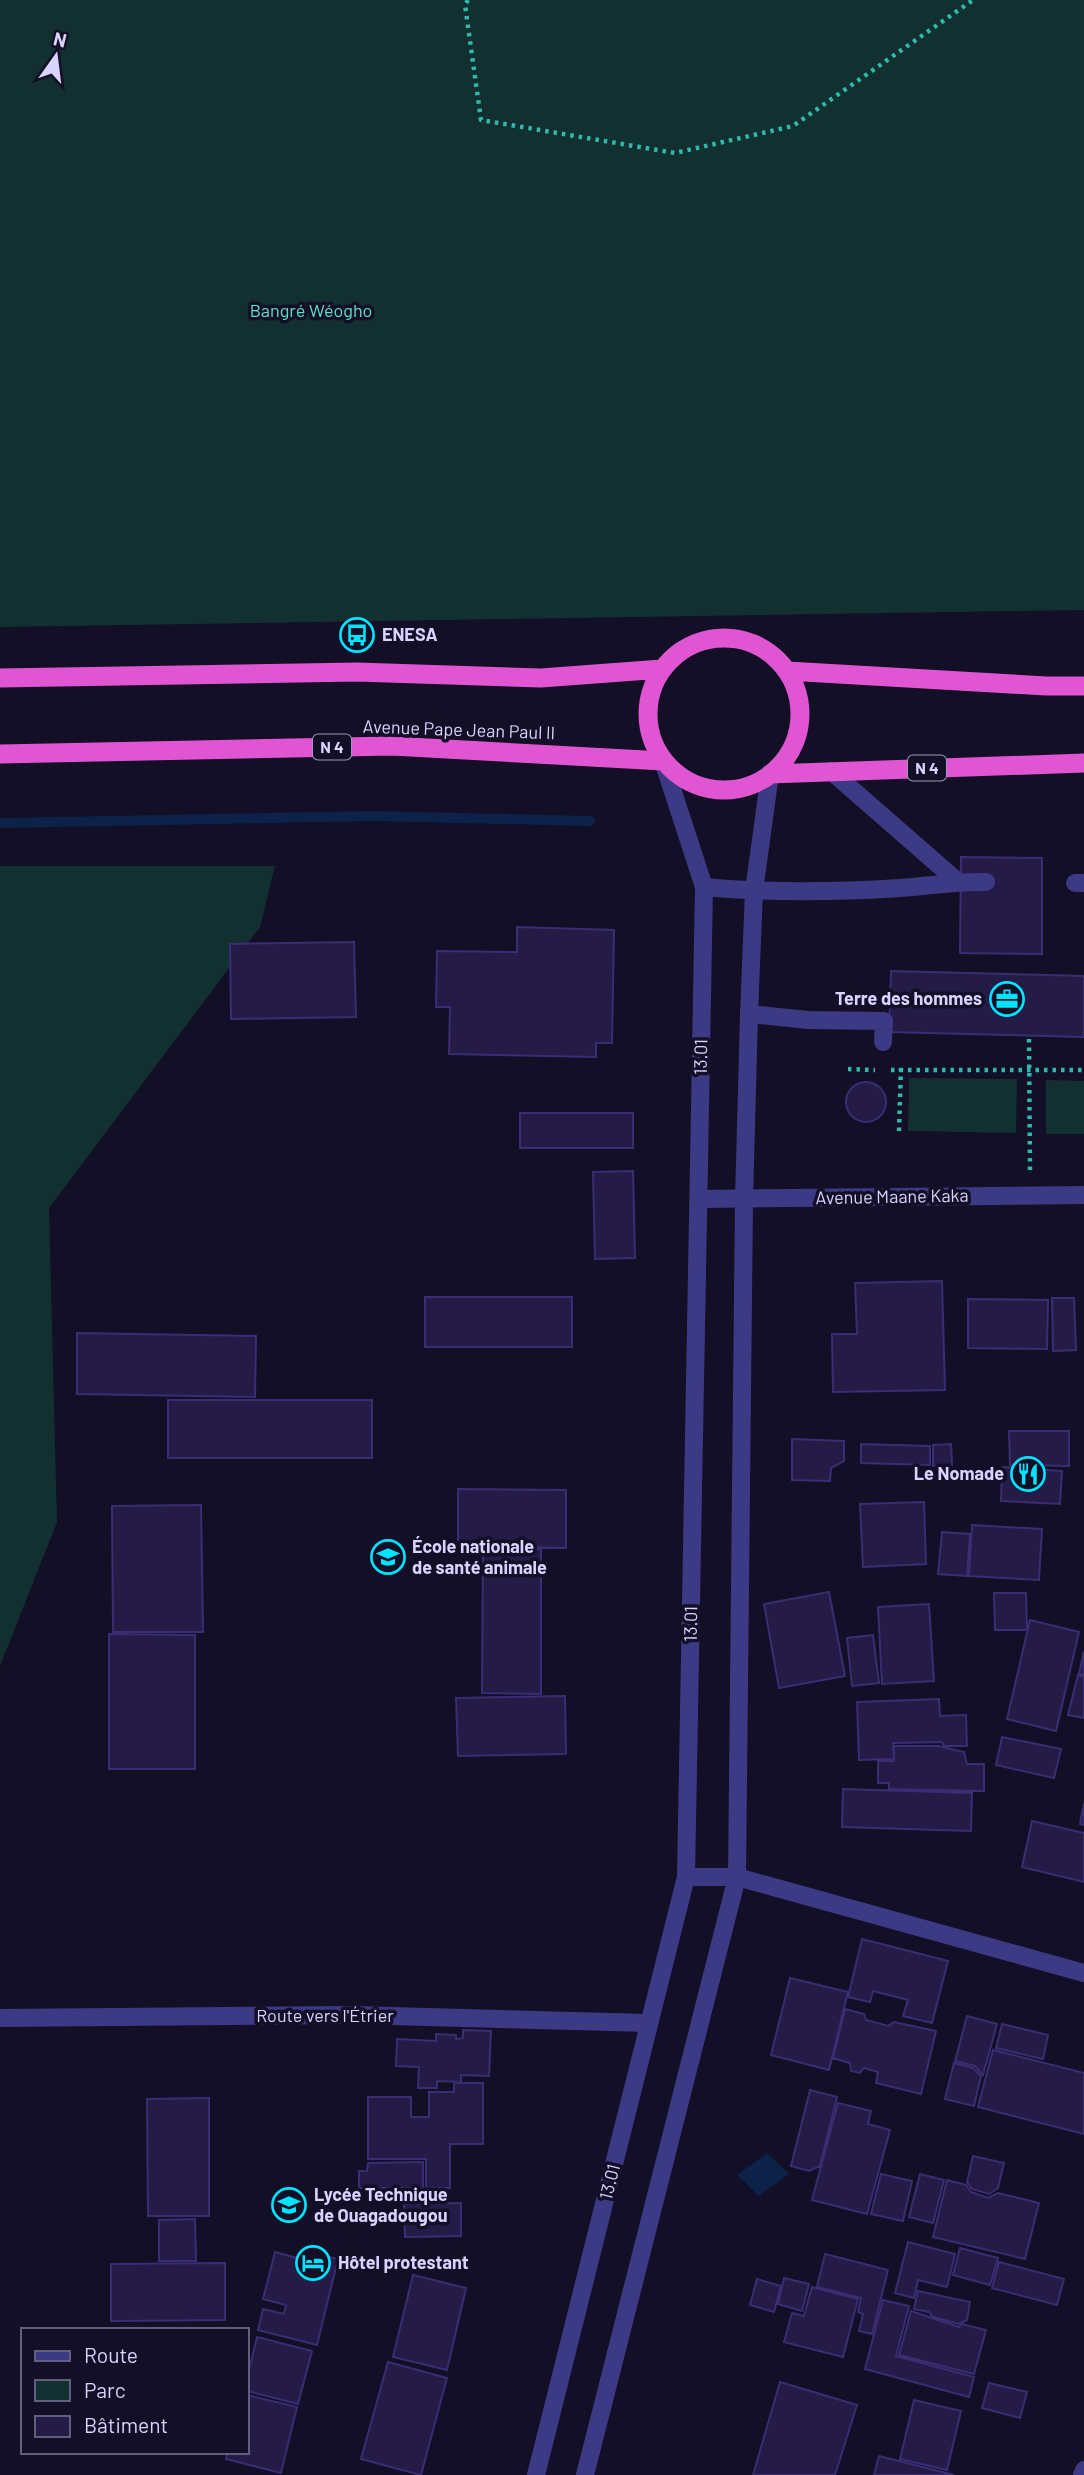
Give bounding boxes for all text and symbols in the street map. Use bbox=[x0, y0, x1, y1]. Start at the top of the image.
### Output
north arrow bbox=[21, 21, 91, 91]
text: N bbox=[51, 26, 69, 52]
park label: Bangré Wéogho bbox=[250, 299, 372, 321]
bus stop icon: ENESA bbox=[338, 616, 376, 654]
place label: ENESA bbox=[382, 623, 438, 645]
street label: Avenue Pape Jean Paul II bbox=[362, 715, 556, 743]
road number: N 4 bbox=[313, 734, 351, 760]
road number: N 4 bbox=[908, 755, 946, 780]
office icon: Terre des hommes bbox=[988, 980, 1026, 1018]
place label: Terre des hommes bbox=[835, 987, 982, 1009]
street label: 13.01 bbox=[689, 1039, 711, 1075]
street label: Avenue Maane Kaka bbox=[815, 1184, 969, 1208]
restaurant icon: Le Nomade bbox=[1009, 1455, 1047, 1493]
place label: Le Nomade bbox=[914, 1462, 1004, 1484]
place label: École nationale de santé animale bbox=[412, 1535, 547, 1578]
school or university icon: École nationale de santé animale bbox=[369, 1538, 407, 1576]
street label: 13.01 bbox=[679, 1606, 701, 1642]
street label: Route vers l'Étrier bbox=[256, 2004, 394, 2026]
street label: 13.01 bbox=[594, 2162, 624, 2202]
place label: Lycée Technique de Ouagadougou bbox=[314, 2183, 448, 2226]
school or university icon: Lycée Technique de Ouagadougou bbox=[270, 2186, 308, 2224]
hotel icon: Hôtel protestant bbox=[294, 2244, 332, 2282]
place label: Hôtel protestant bbox=[338, 2251, 469, 2273]
legend bbox=[21, 2328, 248, 2454]
text: Route bbox=[84, 2342, 138, 2367]
text: Parc bbox=[84, 2377, 126, 2402]
text: Bâtiment bbox=[84, 2412, 168, 2437]

